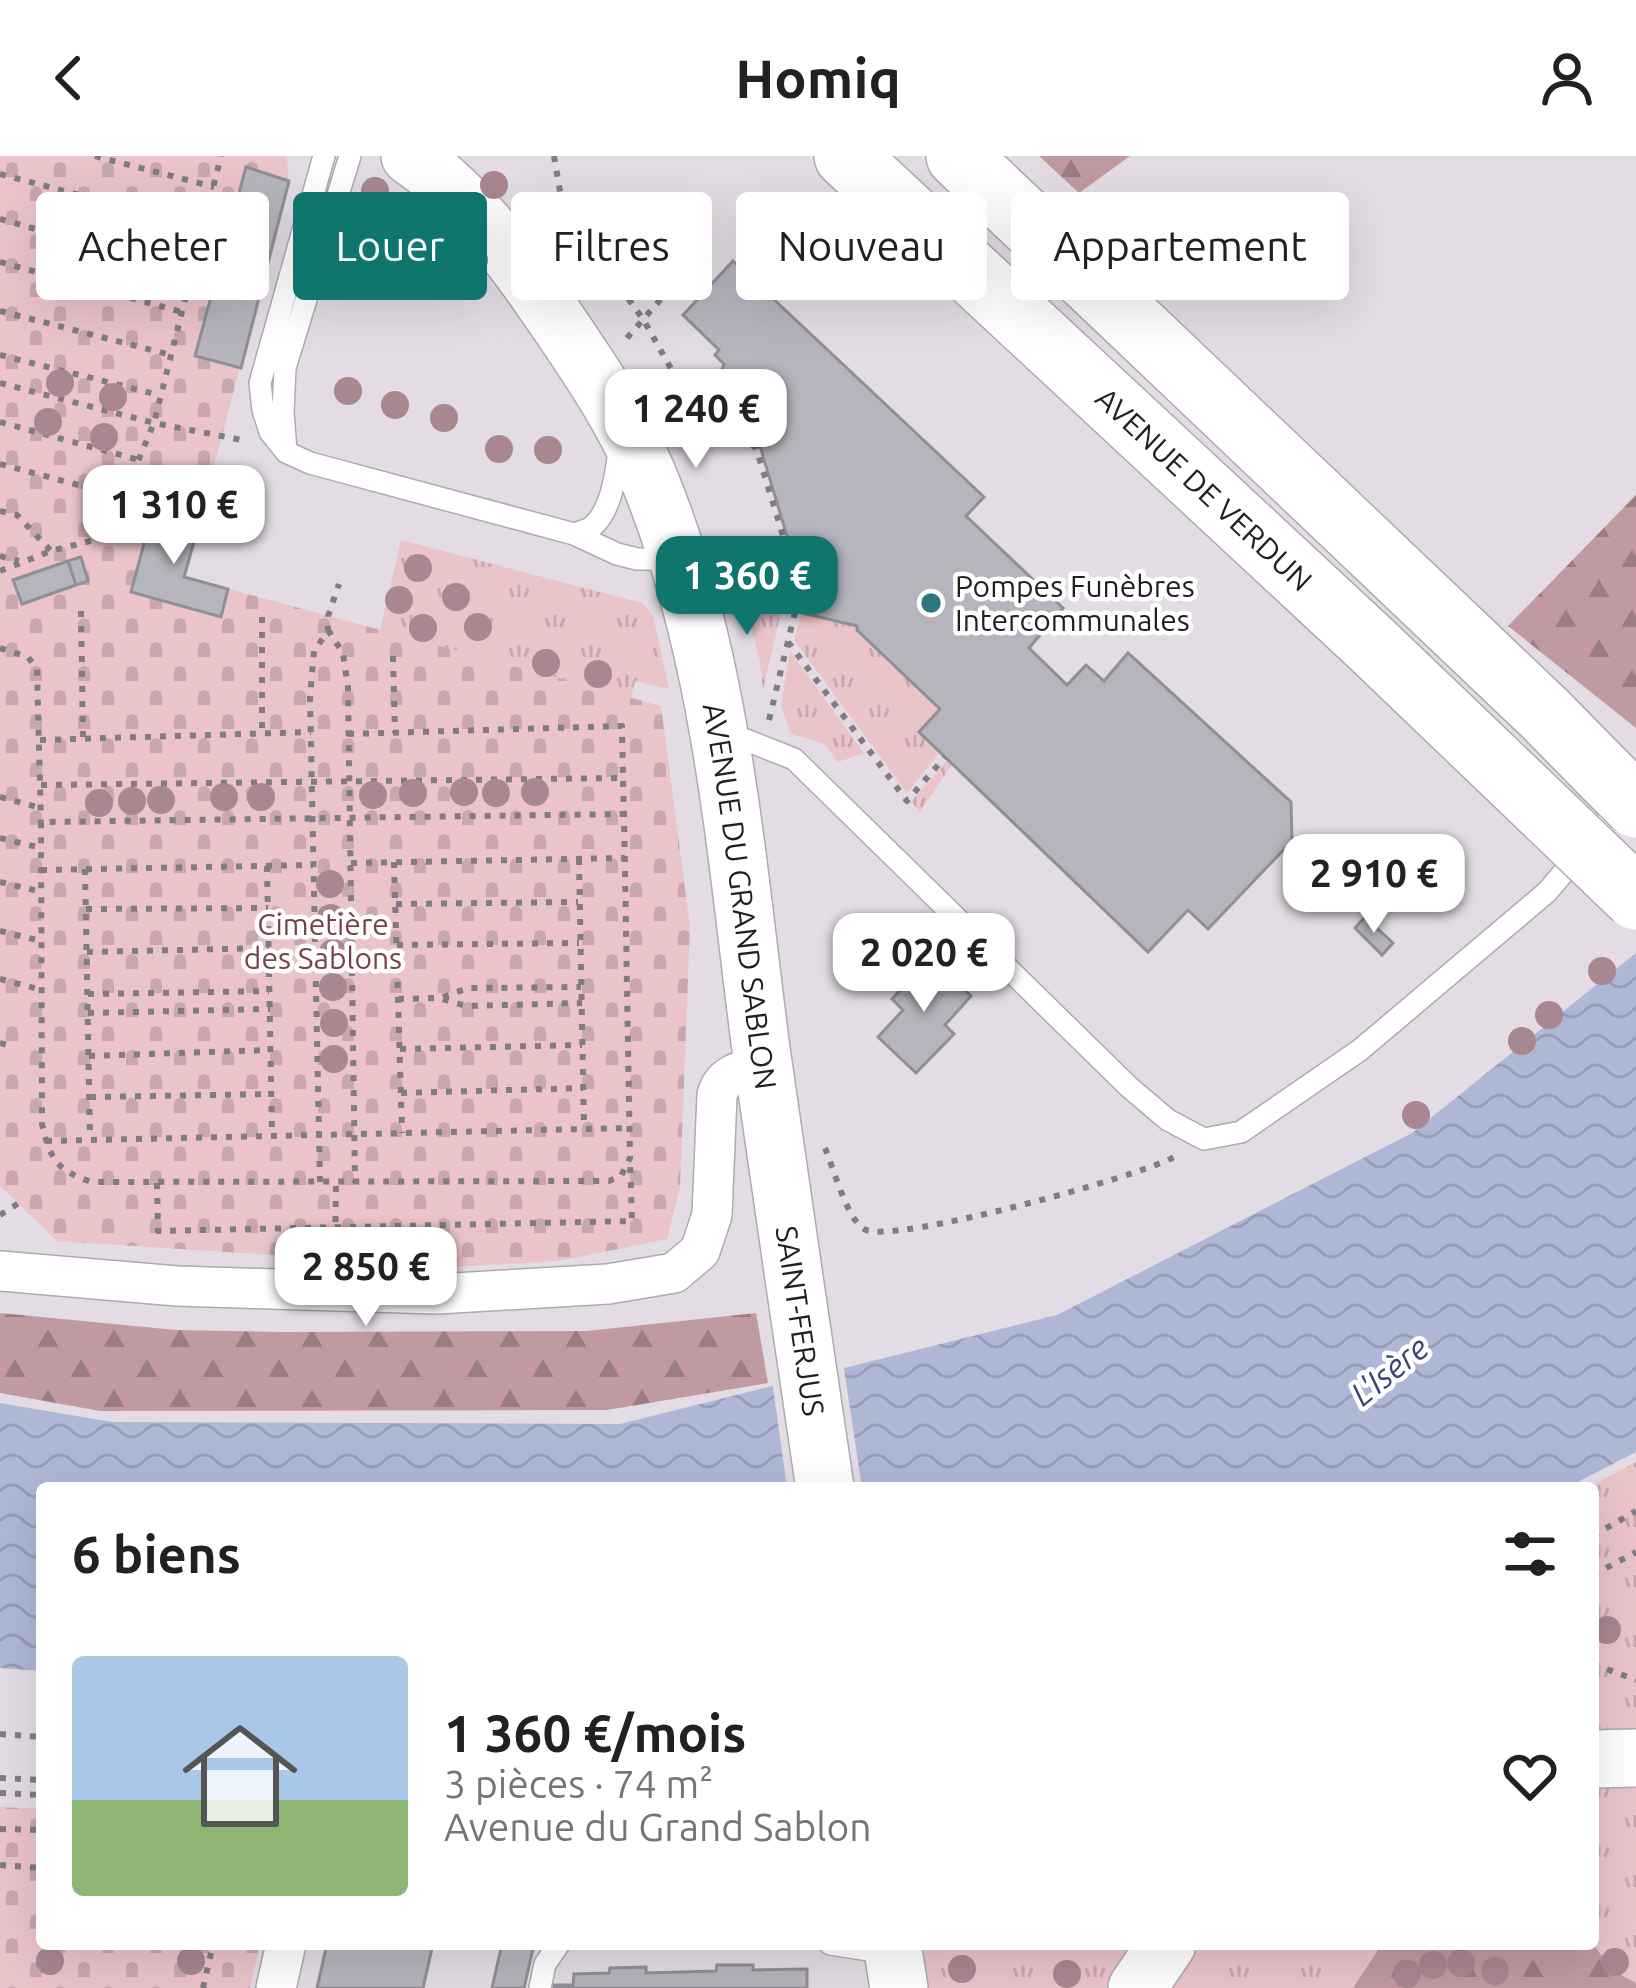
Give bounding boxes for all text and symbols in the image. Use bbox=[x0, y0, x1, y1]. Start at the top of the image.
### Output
icon: back bbox=[36, 45, 102, 111]
icon: person bbox=[1534, 45, 1600, 111]
text: Homiq bbox=[735, 48, 901, 108]
chip: Acheter bbox=[36, 192, 269, 300]
chip: Louer bbox=[293, 192, 487, 300]
chip: Filtres bbox=[511, 192, 712, 300]
chip: Nouveau bbox=[736, 192, 987, 300]
chip: Appartement bbox=[1011, 192, 1349, 300]
pin: 1 240 € bbox=[585, 369, 807, 471]
street label: AVENUE DE VERDUN bbox=[1089, 380, 1319, 597]
text: 1 240 € bbox=[632, 386, 760, 429]
pin: 1 310 € bbox=[63, 465, 285, 567]
text: 1 310 € bbox=[110, 482, 238, 525]
pin: 1 360 € bbox=[636, 536, 858, 638]
text: 1 360 € bbox=[683, 553, 811, 596]
place label: Pompes Funèbres Intercommunales bbox=[955, 569, 1195, 637]
marker: Pompes Funèbres Intercommunales bbox=[918, 590, 944, 616]
street label: AVENUE DU GRAND SABLON bbox=[697, 700, 783, 1092]
pin: 2 910 € bbox=[1263, 834, 1485, 936]
text: 2 910 € bbox=[1310, 851, 1438, 894]
park label: Cimetière des Sablons bbox=[244, 907, 402, 975]
pin: 2 020 € bbox=[813, 913, 1035, 1015]
text: 2 020 € bbox=[860, 930, 988, 973]
street label: SAINT-FERJUS bbox=[770, 1224, 831, 1418]
pin: 2 850 € bbox=[255, 1227, 477, 1329]
text: 2 850 € bbox=[302, 1244, 430, 1287]
water label: L'Isère bbox=[1343, 1328, 1435, 1412]
icon: filters bbox=[1497, 1521, 1563, 1587]
text: 6 biens bbox=[72, 1525, 241, 1583]
icon: home bbox=[168, 1704, 312, 1848]
text: 1 360 €/mois bbox=[444, 1704, 746, 1762]
icon: heart bbox=[1497, 1743, 1563, 1809]
text: 3 pièces · 74 m² bbox=[444, 1762, 713, 1805]
text: Avenue du Grand Sablon bbox=[444, 1805, 872, 1848]

